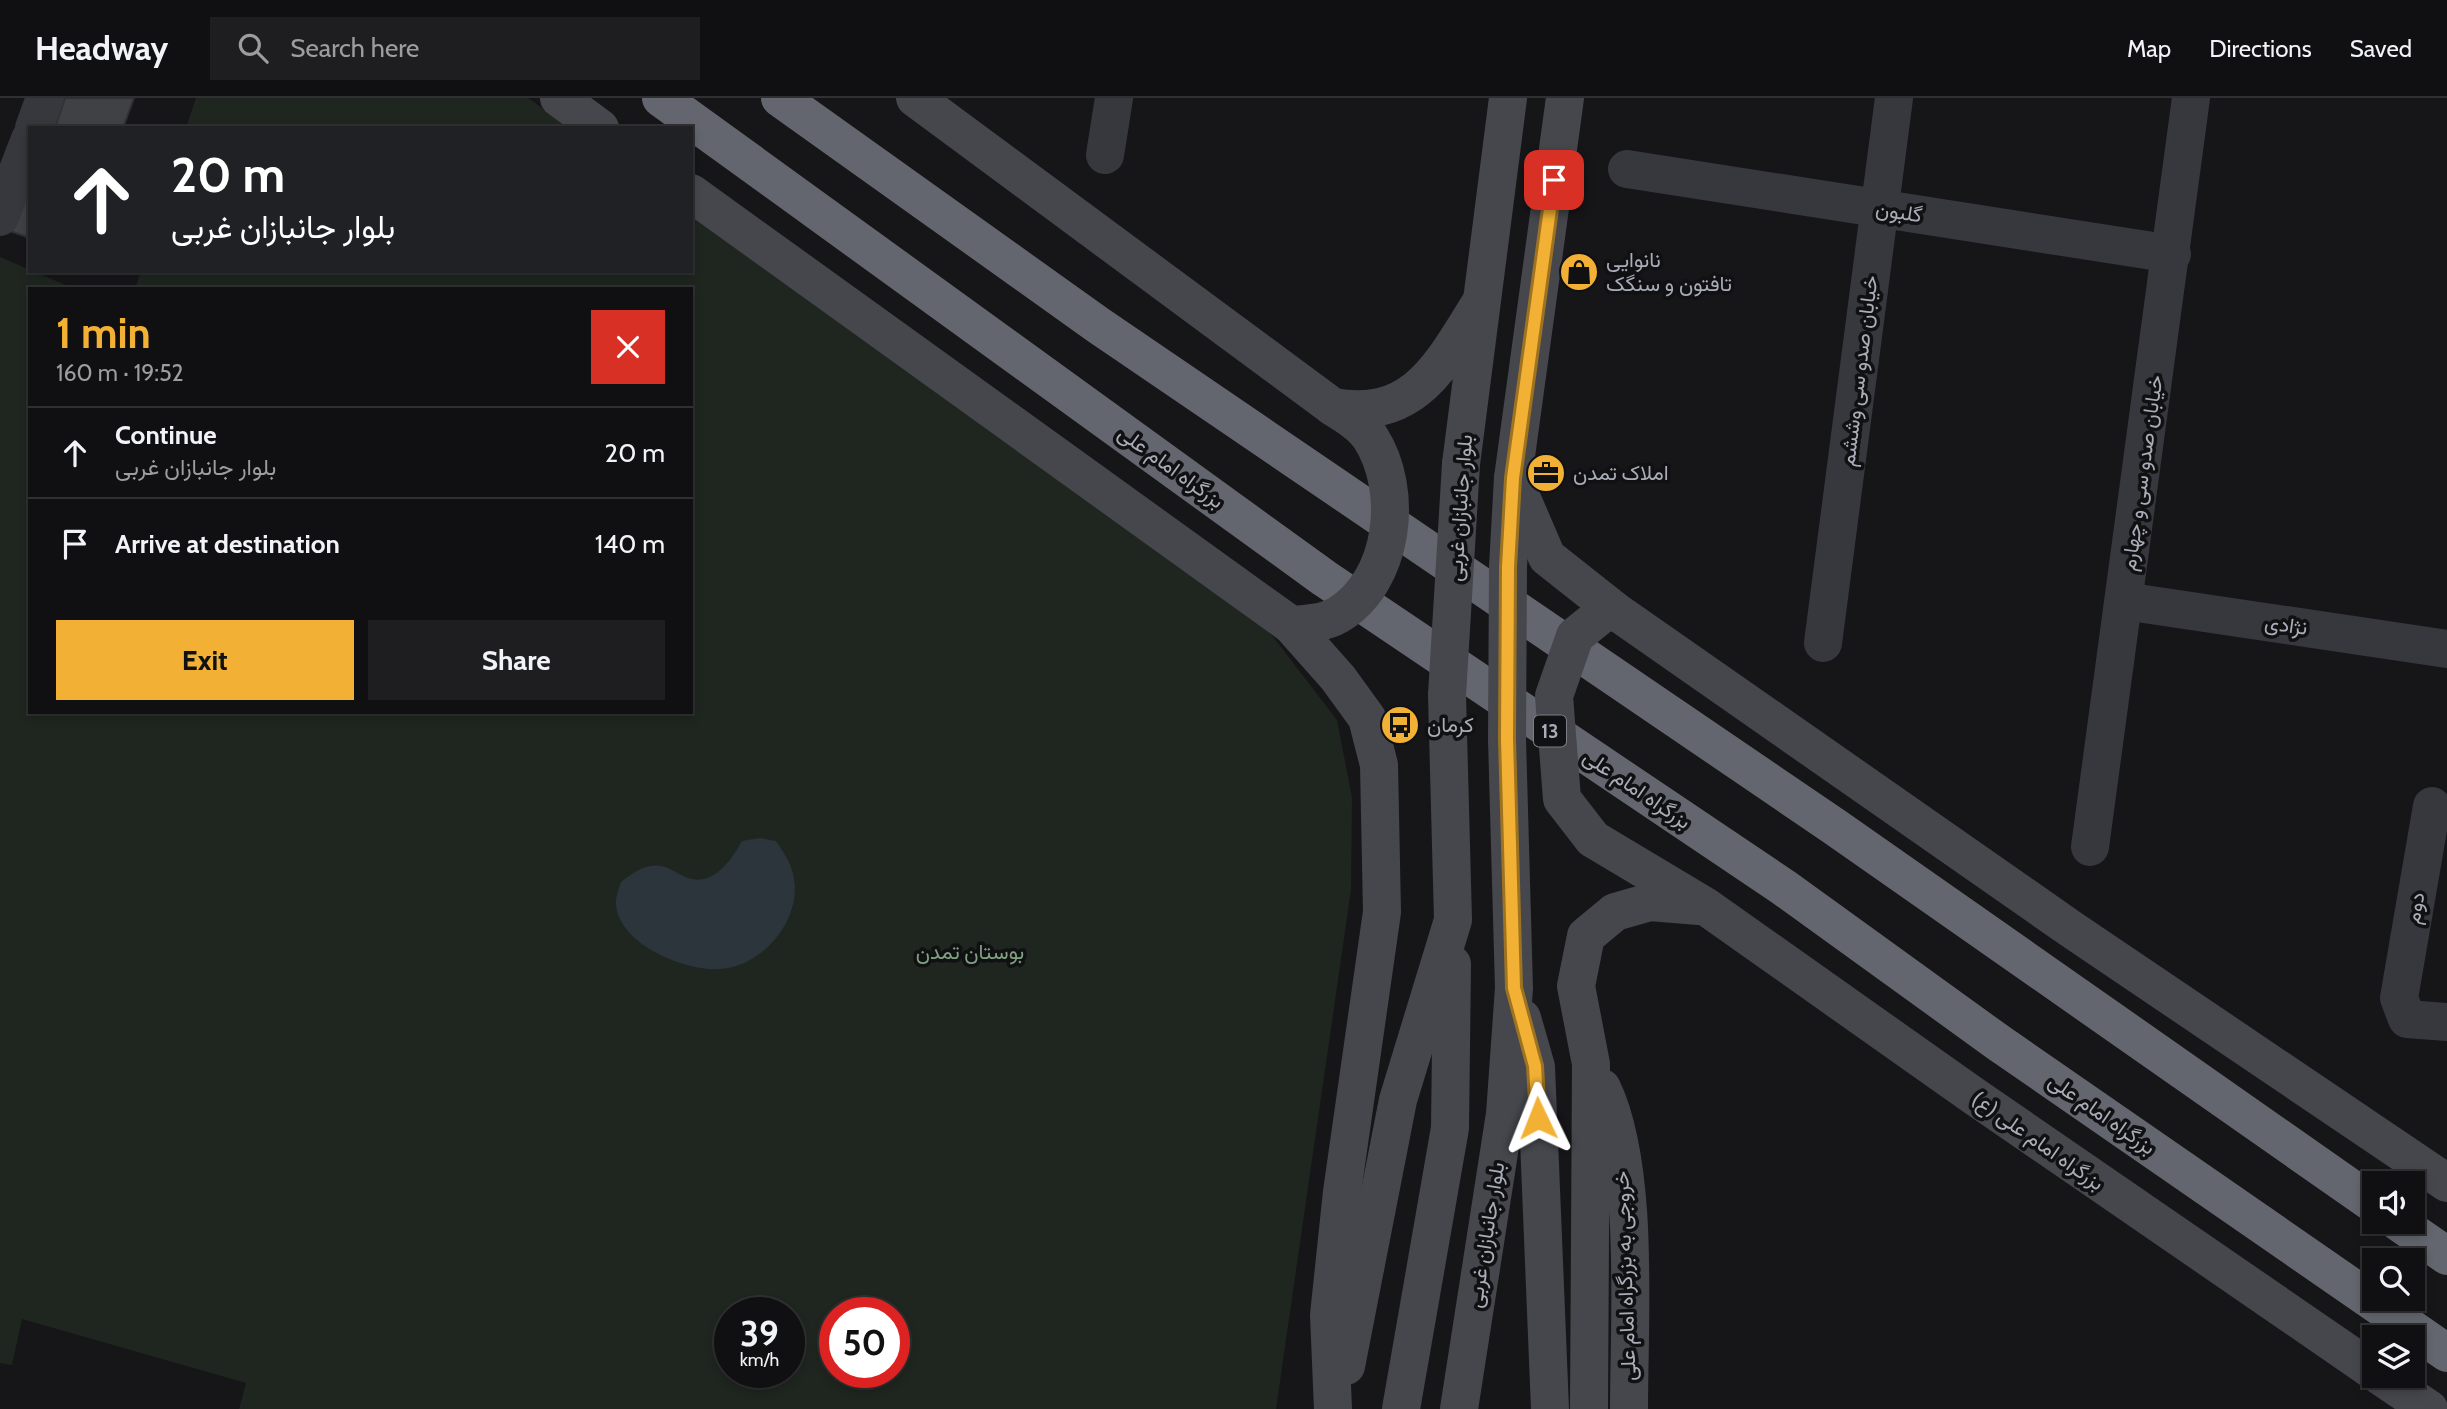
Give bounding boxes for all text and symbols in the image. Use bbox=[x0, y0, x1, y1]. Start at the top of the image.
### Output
search box bbox=[210, 17, 700, 80]
text: Headway bbox=[35, 28, 168, 68]
icon: search bbox=[234, 29, 272, 67]
text: Search here bbox=[290, 32, 419, 64]
text: Map bbox=[2127, 34, 2171, 63]
text: Directions bbox=[2209, 34, 2312, 63]
text: Saved bbox=[2350, 34, 2412, 63]
text: 20 m bbox=[171, 145, 285, 204]
pin bbox=[1524, 150, 1584, 210]
icon: ahead bbox=[56, 154, 147, 245]
icon: arrive bbox=[1535, 161, 1573, 199]
street label: گلبون bbox=[1874, 195, 1924, 229]
text: بلوار جانبازان غربی bbox=[171, 207, 395, 246]
place label: نانوایی تافتون و سنگک bbox=[1606, 247, 1732, 297]
shop icon: نانوایی تافتون و سنگک bbox=[1558, 251, 1600, 293]
street label: خیابان صدو سی وششم bbox=[1834, 274, 1885, 468]
text: 1 min bbox=[56, 307, 151, 359]
button: close bbox=[591, 310, 665, 384]
text: 160 m · 19:52 bbox=[56, 359, 184, 387]
street label: خیابان صدو سی و چهارم bbox=[2115, 373, 2170, 573]
text: Continue bbox=[115, 419, 217, 451]
street label: بزرگراه امام علی bbox=[1112, 420, 1229, 515]
icon: ahead bbox=[56, 434, 94, 472]
street label: بلوار جانبازان غربی bbox=[1442, 434, 1478, 582]
text: 20 m bbox=[605, 437, 665, 469]
office icon: املاک تمدن bbox=[1525, 452, 1567, 494]
text: بلوار جانبازان غربی bbox=[115, 453, 276, 481]
place label: املاک تمدن bbox=[1573, 460, 1669, 485]
icon: arrive bbox=[56, 525, 94, 563]
text: Arrive at destination bbox=[115, 528, 340, 560]
text: 140 m bbox=[595, 528, 665, 560]
street label: نژادی bbox=[2263, 609, 2309, 641]
button: Exit bbox=[56, 620, 354, 700]
button: Share bbox=[368, 620, 665, 700]
bus stop icon: کرمان bbox=[1379, 704, 1421, 746]
place label: کرمان bbox=[1427, 712, 1474, 738]
road number: 13 bbox=[1534, 716, 1566, 746]
street label: بزرگراه امام علی bbox=[1578, 743, 1696, 835]
street label: دوم bbox=[2399, 890, 2432, 926]
park label: بوستان تمدن bbox=[916, 939, 1024, 965]
street label: بزرگراه امام علی bbox=[2043, 1068, 2161, 1161]
position arrow bbox=[1501, 1081, 1575, 1155]
street label: بزرگراه امام علی (ع) bbox=[1966, 1086, 2109, 1197]
street label: بلوار جانبازان غربی bbox=[1462, 1160, 1510, 1310]
street label: خروجی به بزرگراه امام علی bbox=[1608, 1171, 1643, 1381]
map controls bbox=[2362, 1171, 2425, 1388]
button: sound bbox=[2362, 1171, 2425, 1234]
button: search bbox=[2362, 1248, 2425, 1311]
speed limit sign: 50 bbox=[819, 1297, 910, 1388]
text: 39 bbox=[740, 1312, 779, 1355]
button: layers bbox=[2362, 1325, 2425, 1388]
text: km/h bbox=[740, 1349, 779, 1371]

